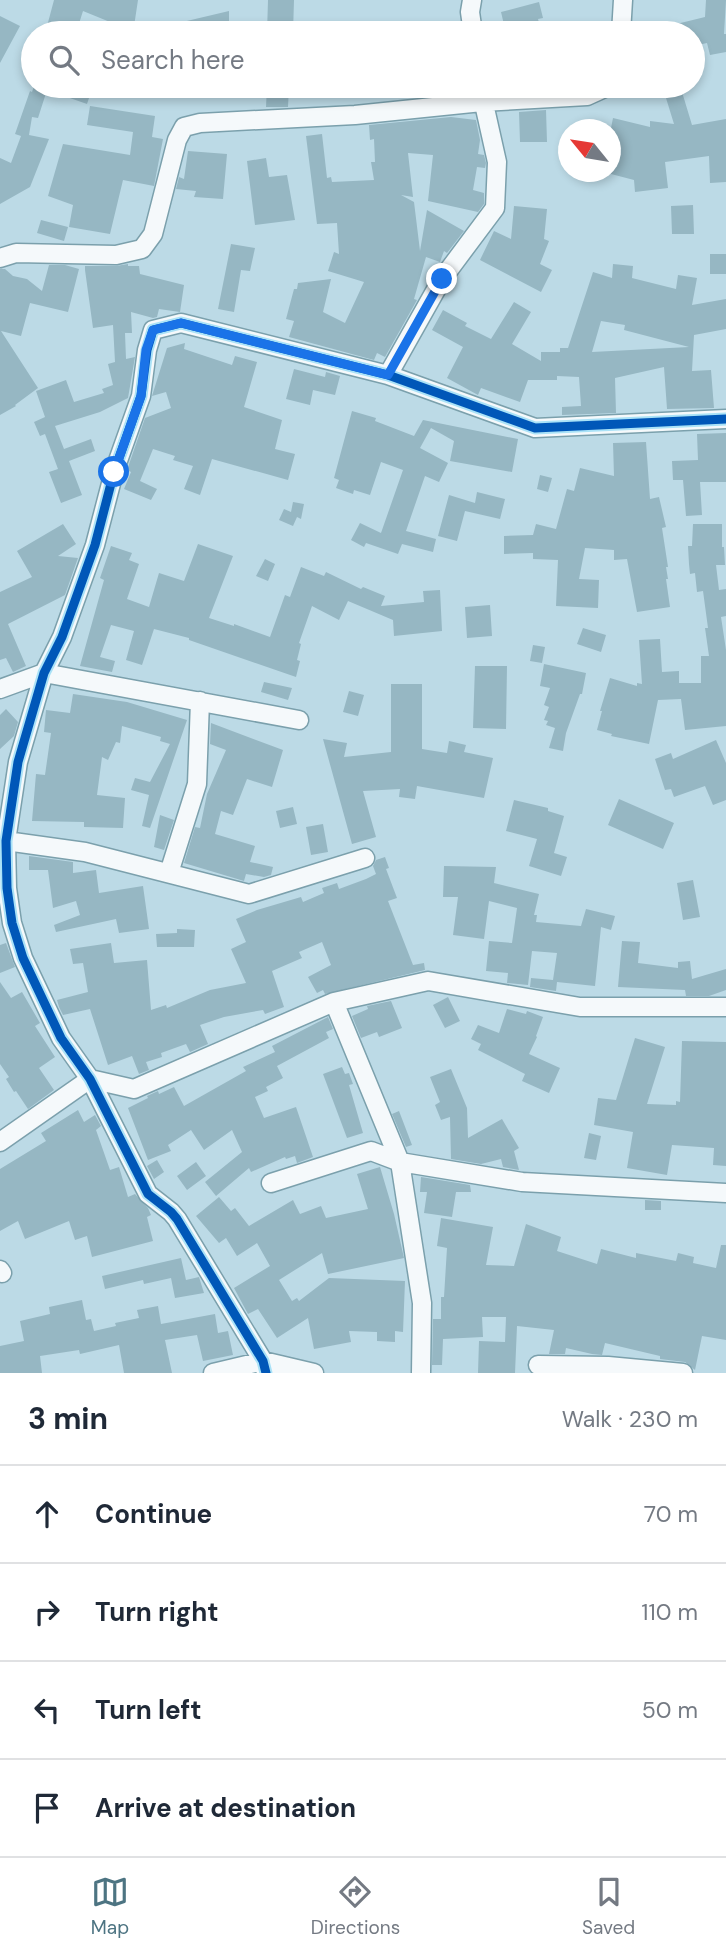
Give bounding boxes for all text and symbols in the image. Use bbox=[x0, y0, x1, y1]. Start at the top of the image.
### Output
search box bbox=[21, 21, 705, 98]
icon: search bbox=[45, 41, 83, 79]
text: Search here bbox=[101, 43, 244, 77]
north arrow bbox=[558, 119, 621, 182]
route end bbox=[426, 263, 457, 294]
route start bbox=[98, 456, 129, 487]
text: 3 min bbox=[28, 1399, 108, 1438]
text: Walk · 230 m bbox=[562, 1404, 698, 1434]
icon: ahead bbox=[28, 1495, 66, 1533]
text: Continue bbox=[95, 1497, 212, 1531]
text: 70 m bbox=[644, 1499, 698, 1529]
icon: right bbox=[28, 1593, 66, 1631]
text: Turn right bbox=[95, 1595, 219, 1629]
text: 110 m bbox=[641, 1597, 698, 1627]
icon: left bbox=[28, 1691, 66, 1729]
text: Turn left bbox=[95, 1693, 202, 1727]
text: 50 m bbox=[642, 1695, 698, 1725]
icon: arrive bbox=[28, 1789, 66, 1827]
text: Arrive at destination bbox=[95, 1791, 356, 1825]
tab: Map bbox=[91, 1873, 129, 1940]
tab: Directions bbox=[311, 1873, 400, 1940]
tab: Saved bbox=[582, 1873, 635, 1940]

